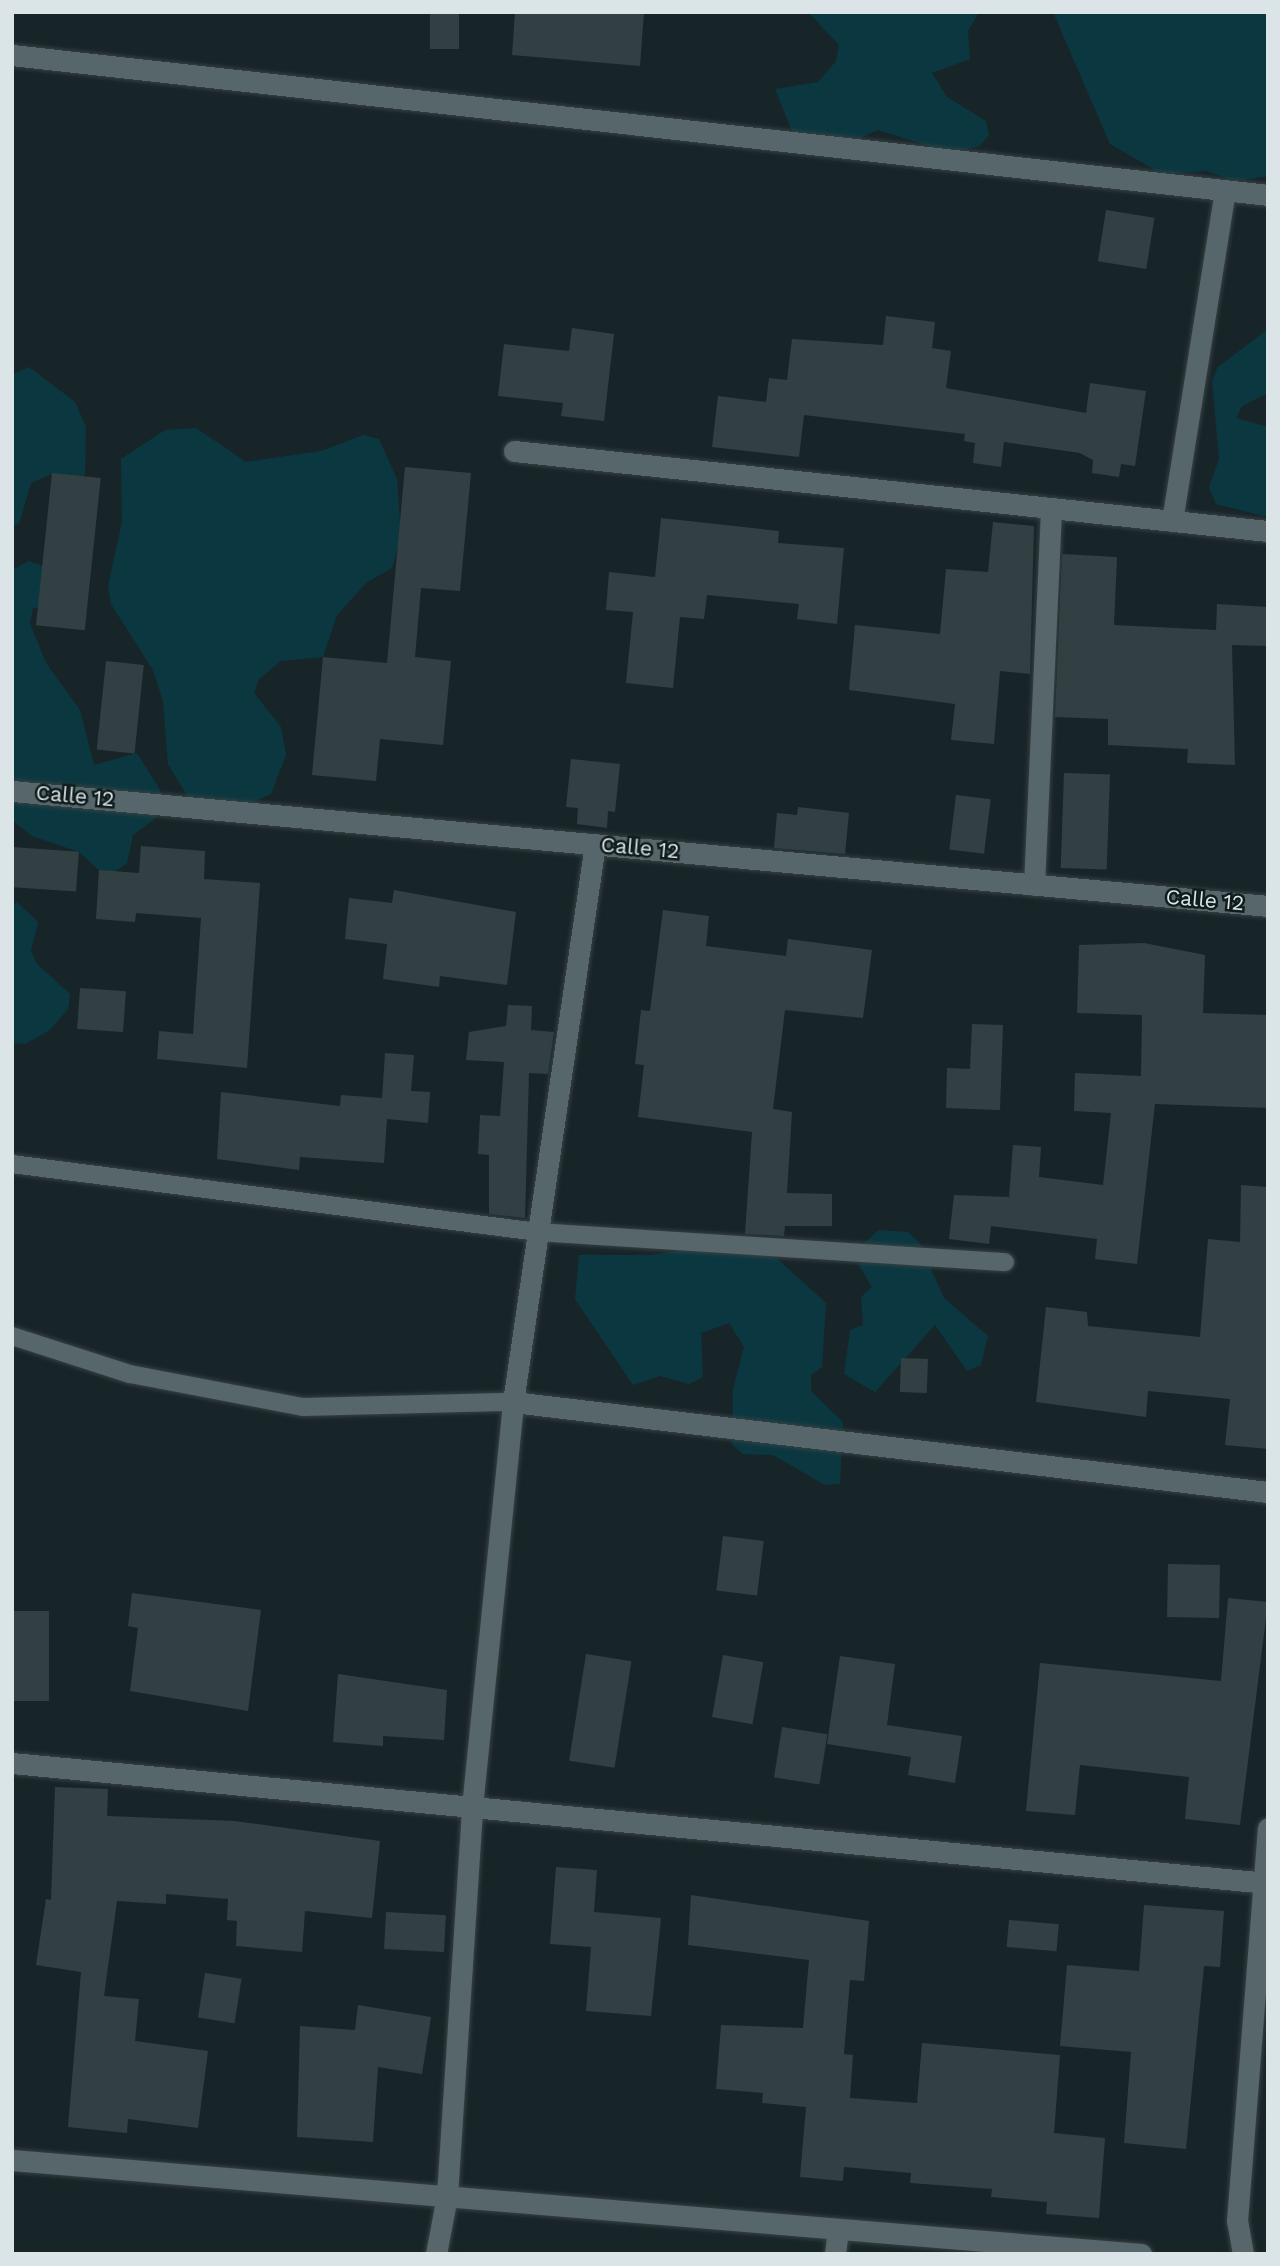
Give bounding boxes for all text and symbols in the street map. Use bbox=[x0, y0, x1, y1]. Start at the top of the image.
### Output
street label: Calle 12 bbox=[35, 780, 115, 812]
street label: Calle 12 bbox=[600, 832, 680, 864]
street label: Calle 12 bbox=[1165, 884, 1245, 916]

